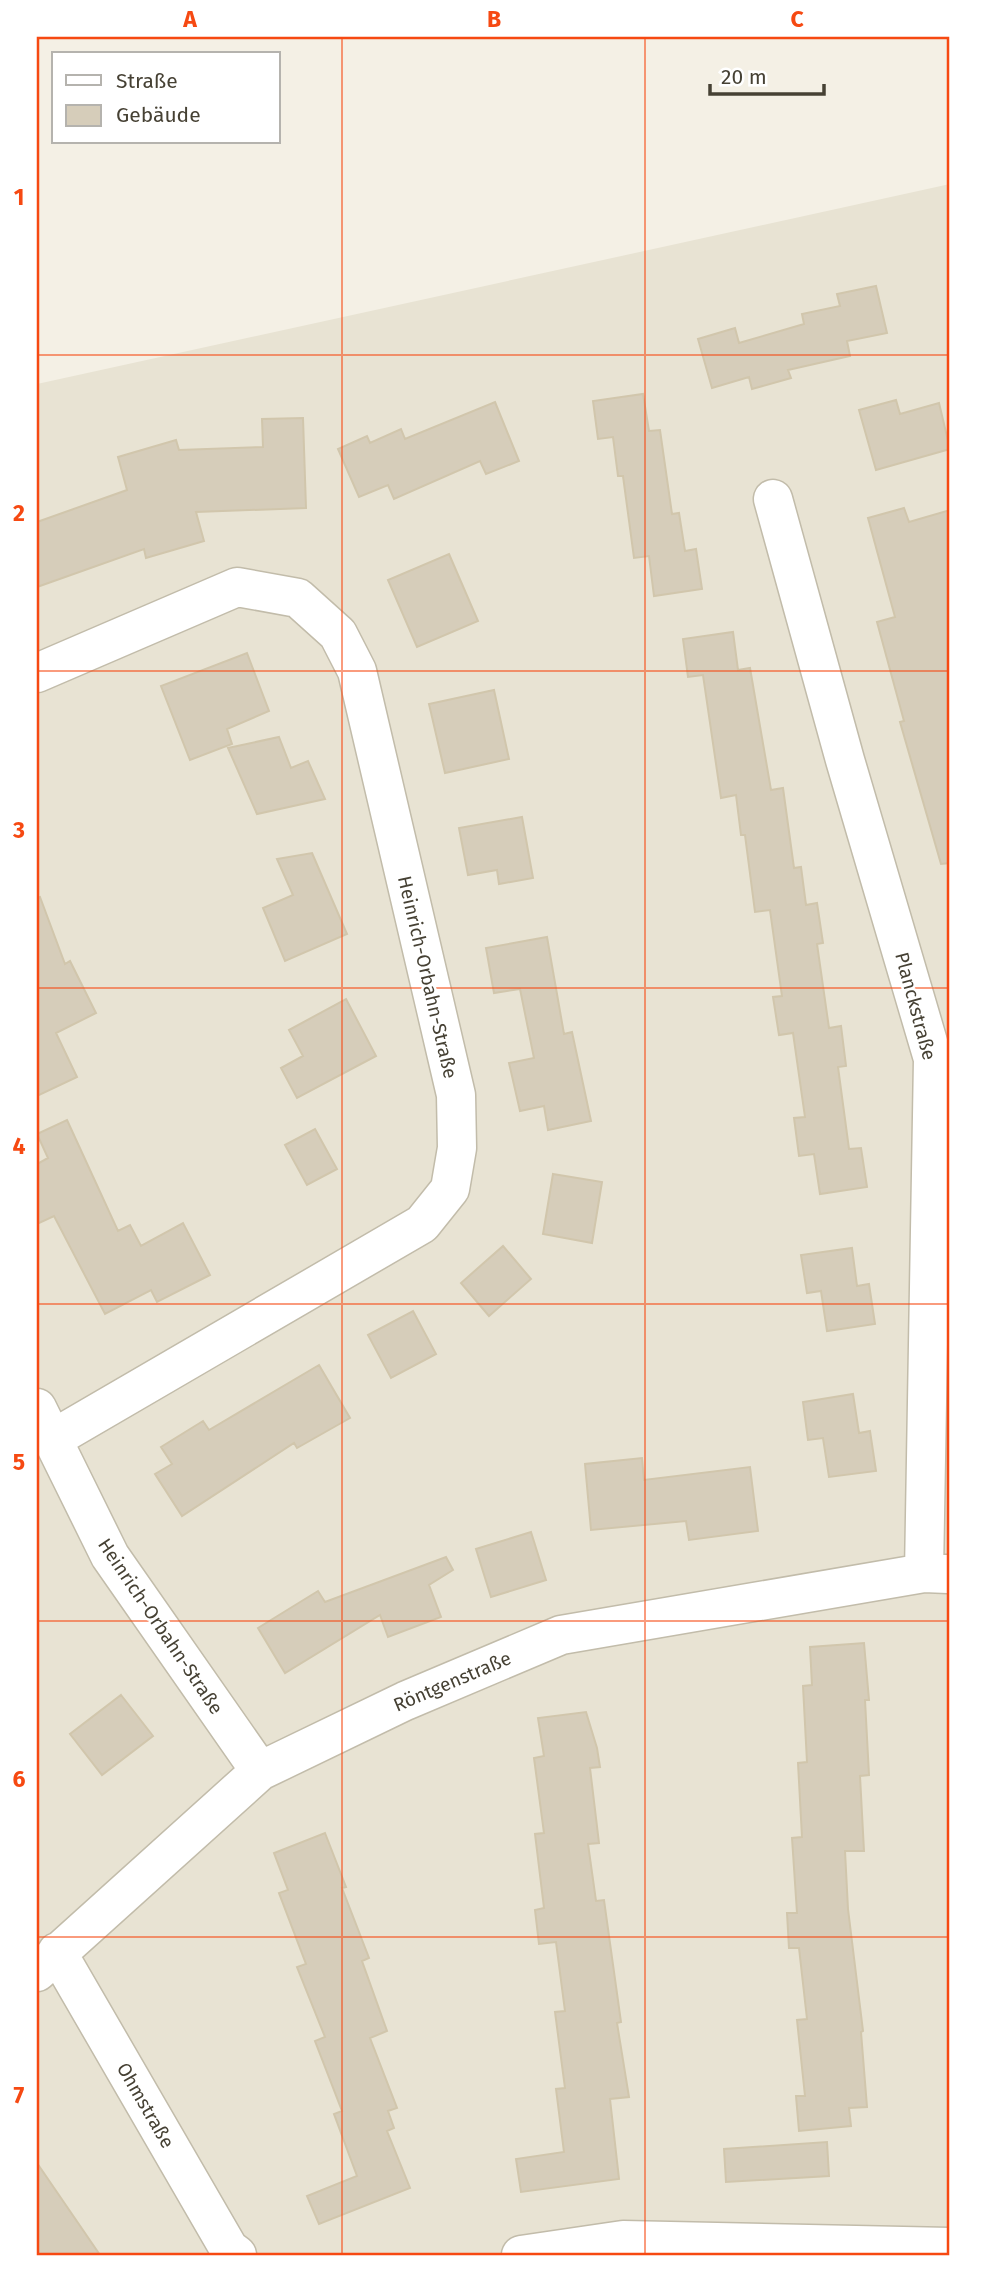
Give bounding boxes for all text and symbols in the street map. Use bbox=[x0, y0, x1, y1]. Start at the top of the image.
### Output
text: A bbox=[182, 5, 197, 33]
text: B bbox=[487, 5, 501, 33]
text: C bbox=[790, 5, 804, 33]
legend bbox=[52, 52, 280, 144]
scale bar bbox=[710, 52, 824, 96]
text: 20 m bbox=[721, 64, 767, 90]
text: Straße bbox=[116, 68, 178, 94]
text: Gebäude bbox=[116, 102, 201, 128]
text: 1 bbox=[14, 183, 24, 211]
text: 2 bbox=[13, 499, 25, 527]
text: 3 bbox=[12, 816, 25, 844]
street label: Heinrich-Orbahn-Straße bbox=[393, 874, 462, 1081]
street label: Planckstraße bbox=[890, 950, 941, 1063]
text: 4 bbox=[13, 1132, 26, 1160]
text: 5 bbox=[13, 1448, 25, 1476]
street label: Heinrich-Orbahn-Straße bbox=[93, 1534, 228, 1719]
street label: Röntgenstraße bbox=[390, 1646, 514, 1717]
text: 6 bbox=[13, 1765, 26, 1793]
street label: Ohmstraße bbox=[112, 2058, 179, 2152]
text: 7 bbox=[14, 2081, 25, 2109]

